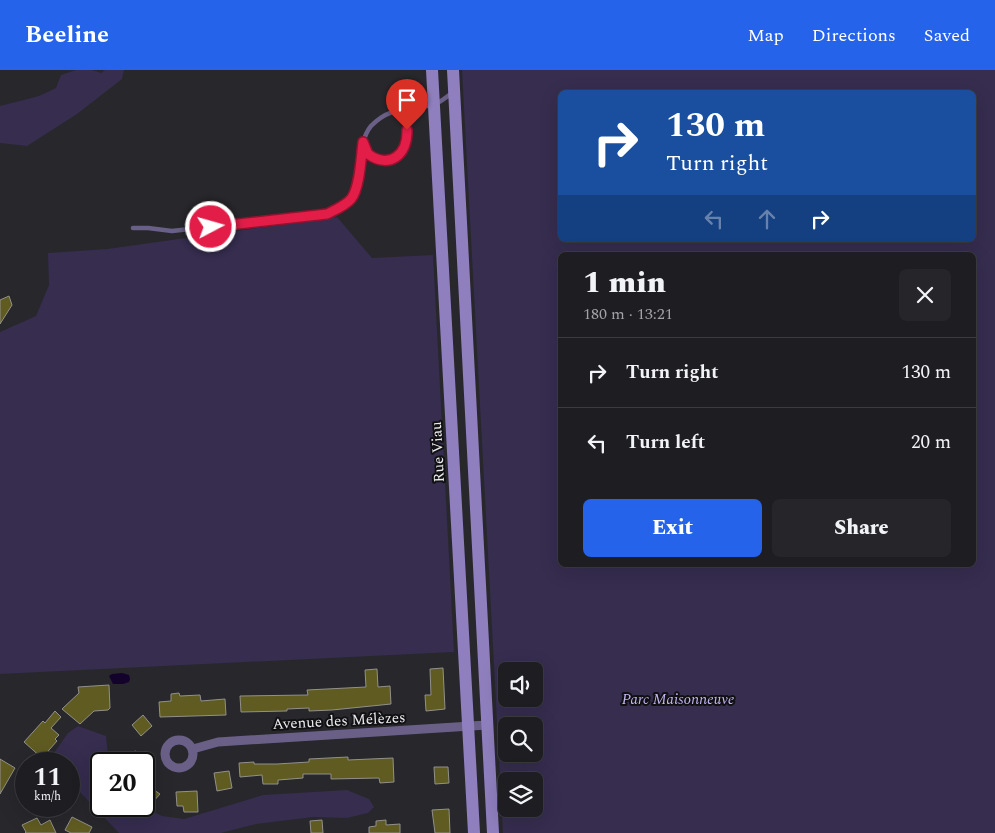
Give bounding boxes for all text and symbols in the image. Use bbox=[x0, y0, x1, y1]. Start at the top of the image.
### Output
text: Beeline bbox=[25, 17, 109, 53]
text: Map bbox=[748, 22, 784, 49]
text: Directions bbox=[812, 22, 896, 49]
text: Saved bbox=[924, 22, 970, 49]
pin bbox=[386, 79, 428, 130]
icon: arrive bbox=[393, 86, 421, 114]
text: 130 m bbox=[666, 99, 765, 152]
icon: right bbox=[583, 110, 648, 175]
text: Turn right bbox=[666, 147, 768, 180]
position arrow bbox=[184, 200, 236, 252]
icon: left bbox=[700, 205, 728, 233]
icon: ahead bbox=[753, 205, 781, 233]
icon: right bbox=[806, 205, 834, 233]
text: 1 min bbox=[583, 260, 666, 306]
button: close bbox=[899, 269, 951, 321]
text: 180 m · 13:21 bbox=[583, 302, 673, 326]
text: Turn right bbox=[626, 358, 719, 387]
text: 130 m bbox=[901, 358, 951, 387]
icon: right bbox=[583, 359, 611, 387]
street label: Rue Viau bbox=[425, 421, 451, 483]
text: Turn left bbox=[626, 428, 705, 457]
text: 20 m bbox=[911, 428, 951, 457]
icon: left bbox=[583, 429, 611, 457]
button: Exit bbox=[583, 499, 762, 557]
button: Share bbox=[772, 499, 951, 557]
map controls bbox=[498, 662, 543, 817]
button: sound bbox=[498, 662, 543, 707]
park label: Parc Maisonneuve bbox=[622, 688, 735, 711]
street label: Avenue des Mélèzes bbox=[272, 706, 406, 736]
button: search bbox=[498, 717, 543, 762]
speed limit sign: 20 bbox=[90, 752, 155, 817]
text: 11 bbox=[33, 759, 62, 797]
button: layers bbox=[498, 772, 543, 817]
text: km/h bbox=[34, 787, 61, 806]

